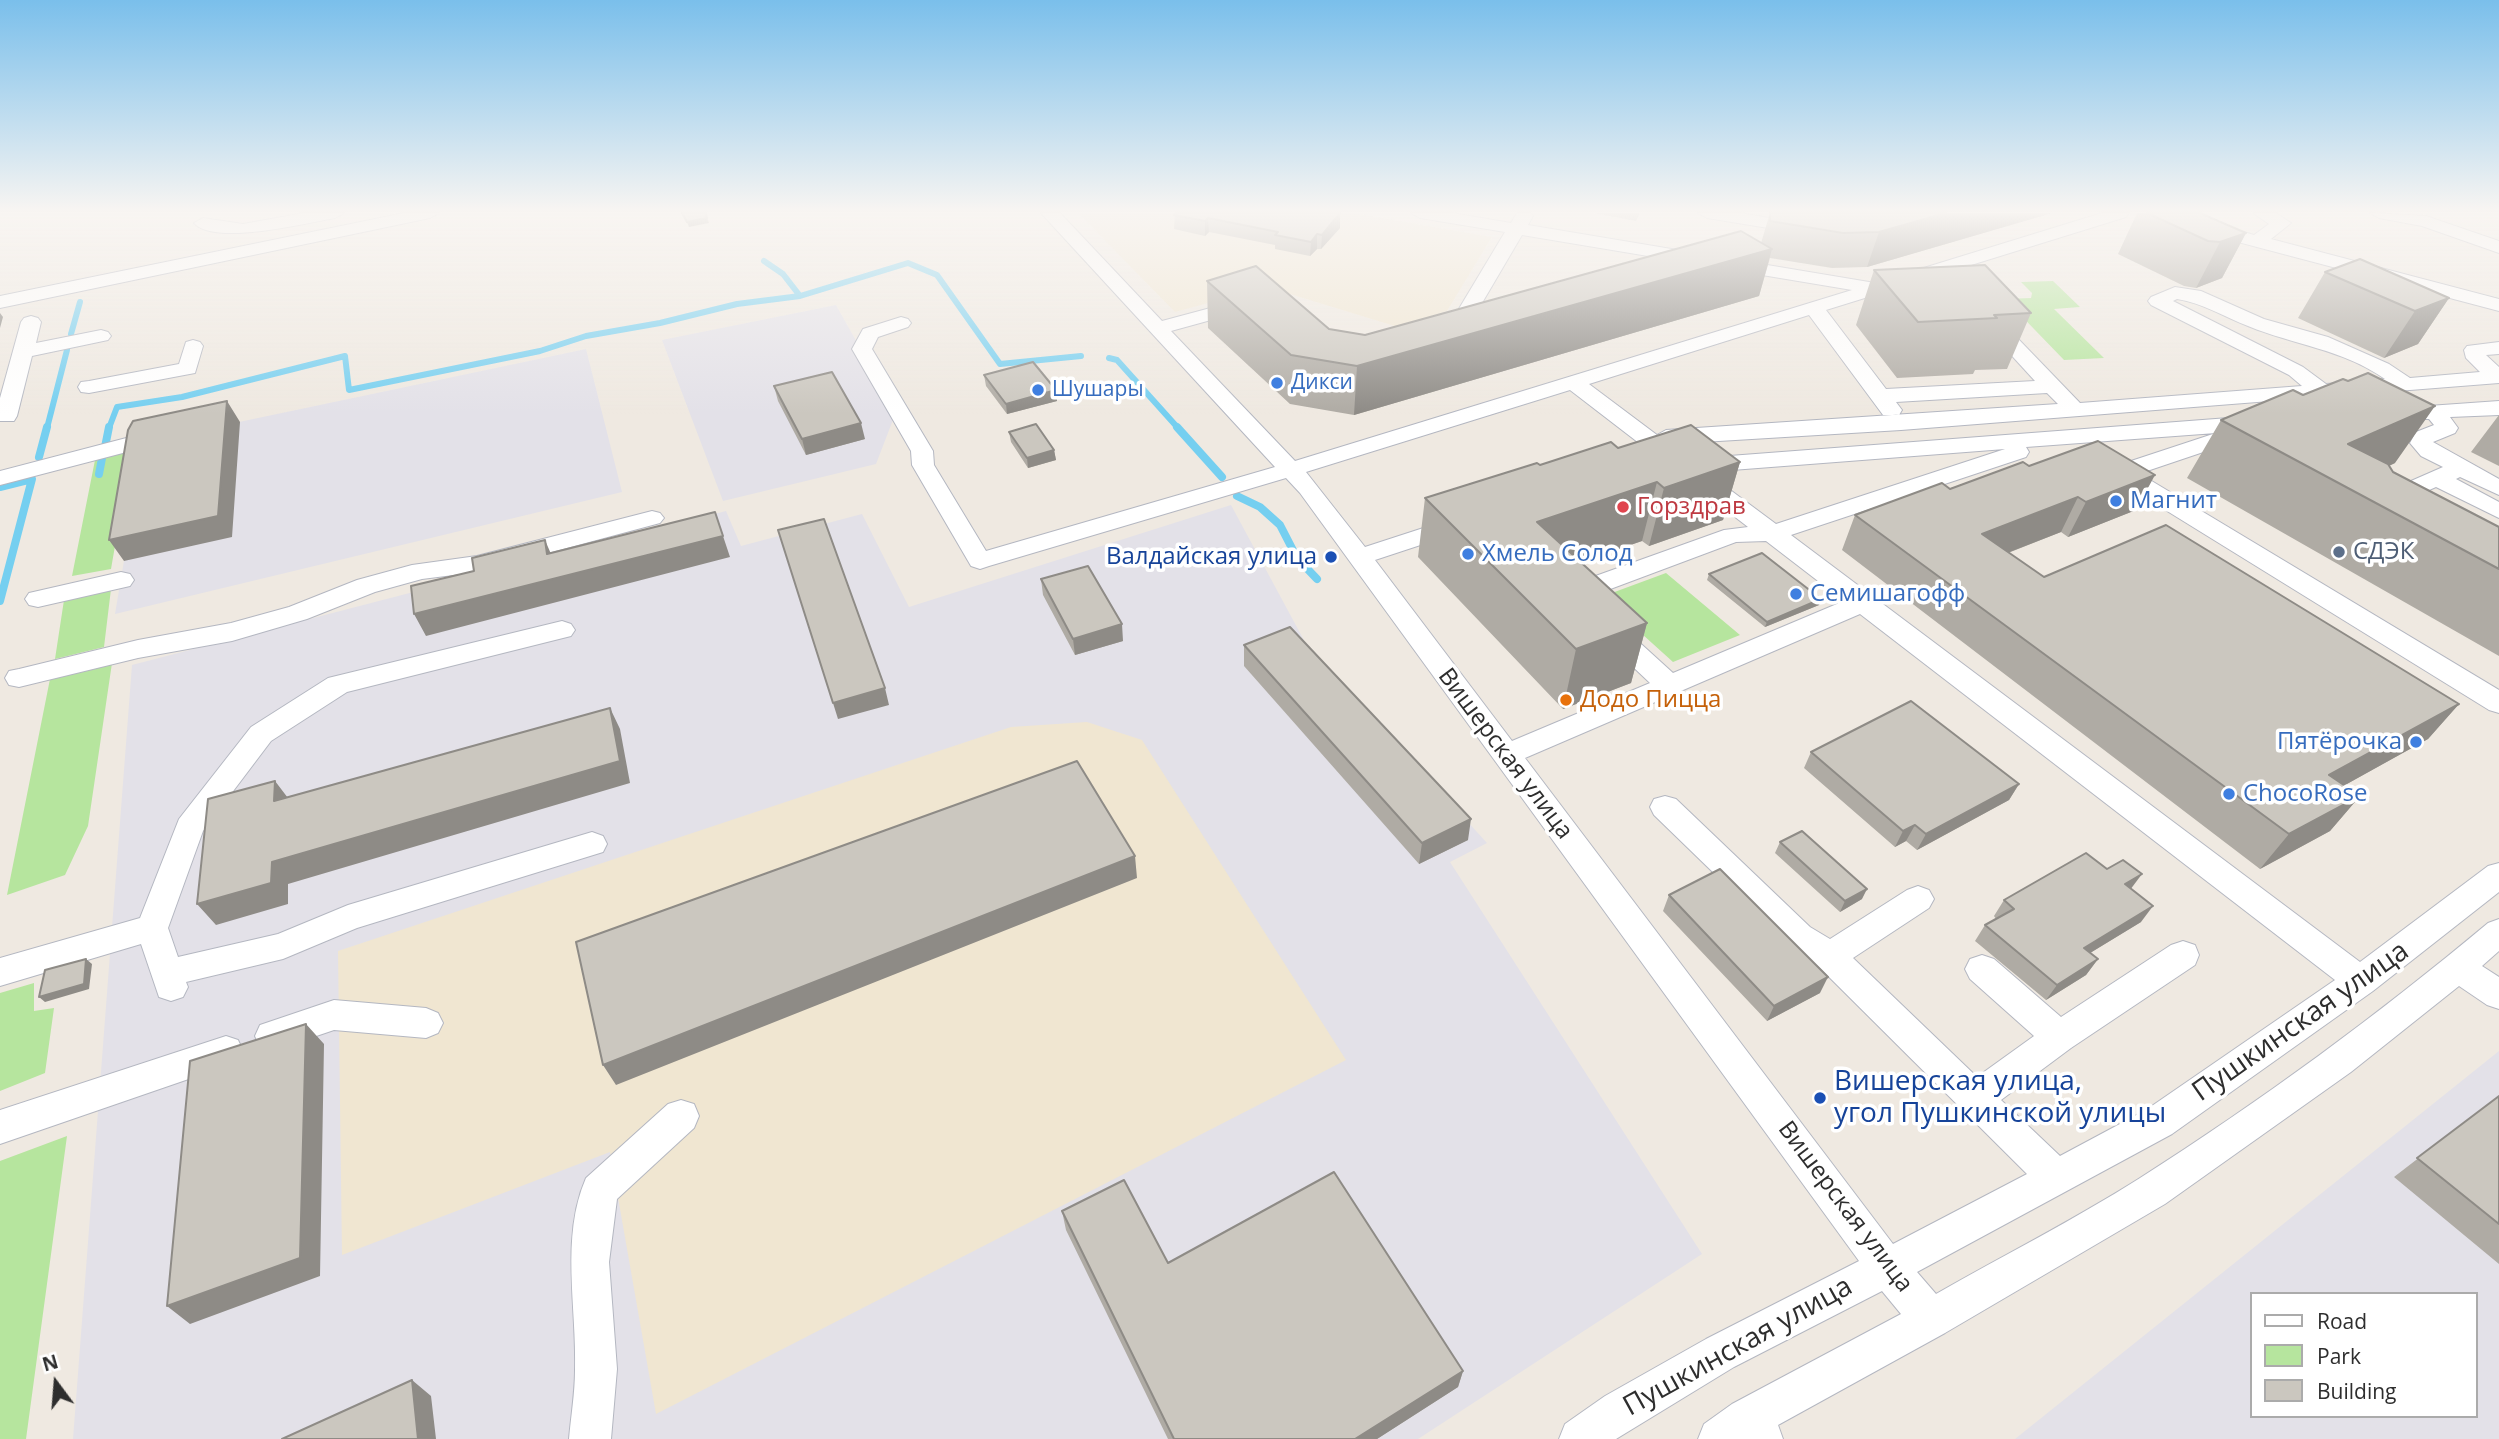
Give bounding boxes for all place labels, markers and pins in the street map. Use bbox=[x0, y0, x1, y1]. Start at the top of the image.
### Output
place label: Дикси bbox=[1291, 370, 1353, 396]
marker: Дикси bbox=[1269, 375, 1285, 391]
place label: Шушары bbox=[1052, 377, 1144, 403]
marker: Шушары bbox=[1030, 382, 1046, 398]
place label: Магнит bbox=[2130, 487, 2217, 515]
place label: Горздрав bbox=[1637, 493, 1746, 521]
marker: Магнит bbox=[2108, 493, 2124, 509]
marker: Горздрав bbox=[1615, 499, 1631, 515]
place label: СДЭК bbox=[2353, 538, 2414, 566]
place label: Хмель Солод bbox=[1482, 540, 1633, 568]
place label: Валдайская улица bbox=[1106, 543, 1317, 571]
marker: СДЭК bbox=[2331, 544, 2347, 560]
marker: Хмель Солод bbox=[1460, 546, 1476, 562]
marker: Валдайская улица bbox=[1323, 549, 1339, 565]
place label: Семишагофф bbox=[1810, 580, 1965, 608]
marker: Семишагофф bbox=[1788, 586, 1804, 602]
place label: Додо Пицца bbox=[1580, 686, 1721, 714]
marker: Додо Пицца bbox=[1558, 692, 1574, 708]
place label: Пятёрочка bbox=[2277, 728, 2402, 756]
marker: Пятёрочка bbox=[2408, 734, 2424, 750]
place label: ChocoRose bbox=[2243, 780, 2367, 808]
marker: ChocoRose bbox=[2221, 786, 2237, 802]
place label: Вишерская улица, угол Пушкинской улицы bbox=[1834, 1065, 2166, 1131]
marker: Вишерская улица, угол Пушкинской улицы bbox=[1812, 1090, 1828, 1106]

